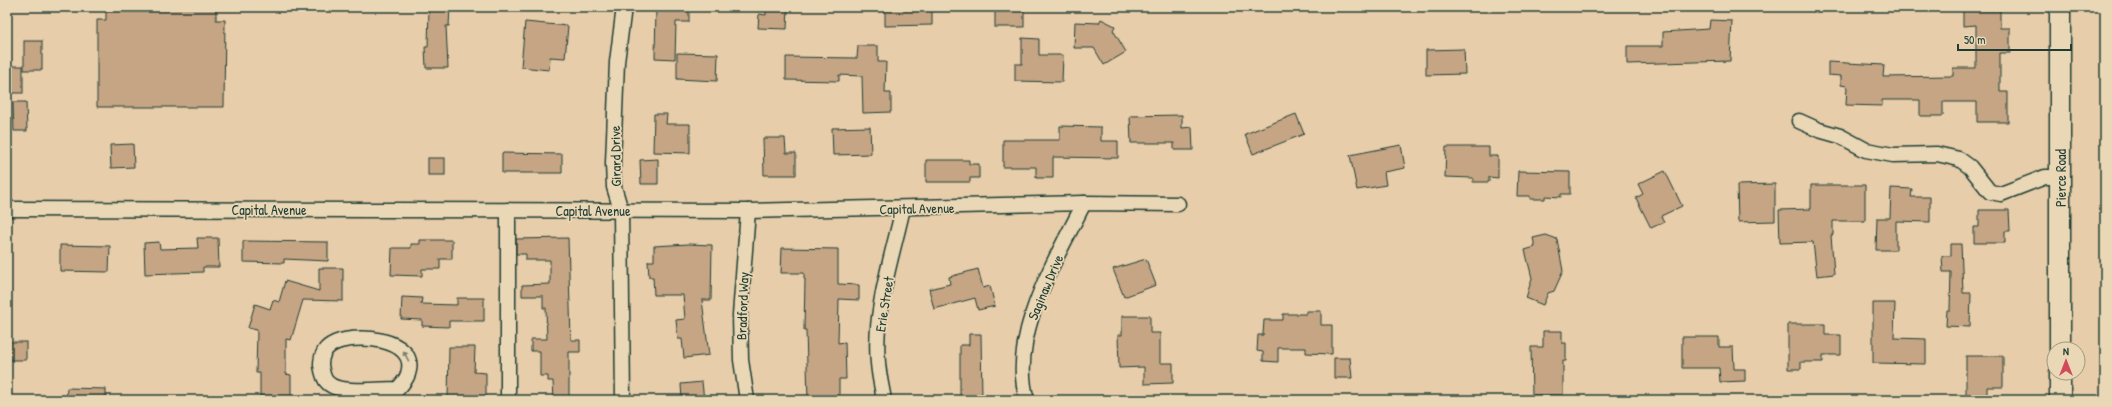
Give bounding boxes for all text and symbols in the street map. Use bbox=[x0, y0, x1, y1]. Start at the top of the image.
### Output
scale bar bbox=[1958, 26, 2071, 52]
text: 50 m bbox=[1964, 31, 1985, 48]
street label: Girard Drive bbox=[605, 125, 625, 187]
street label: Pierce Road bbox=[2051, 148, 2070, 207]
street label: Capital Avenue bbox=[879, 198, 955, 219]
street label: Capital Avenue bbox=[231, 200, 307, 220]
street label: Capital Avenue bbox=[555, 201, 631, 221]
street label: Saginaw Drive bbox=[1023, 251, 1068, 323]
street label: Bradford Way bbox=[731, 272, 754, 340]
street label: Erie Street bbox=[870, 275, 898, 333]
north arrow bbox=[2046, 341, 2086, 381]
text: N bbox=[2063, 344, 2069, 358]
one-way arrow bbox=[403, 350, 409, 362]

